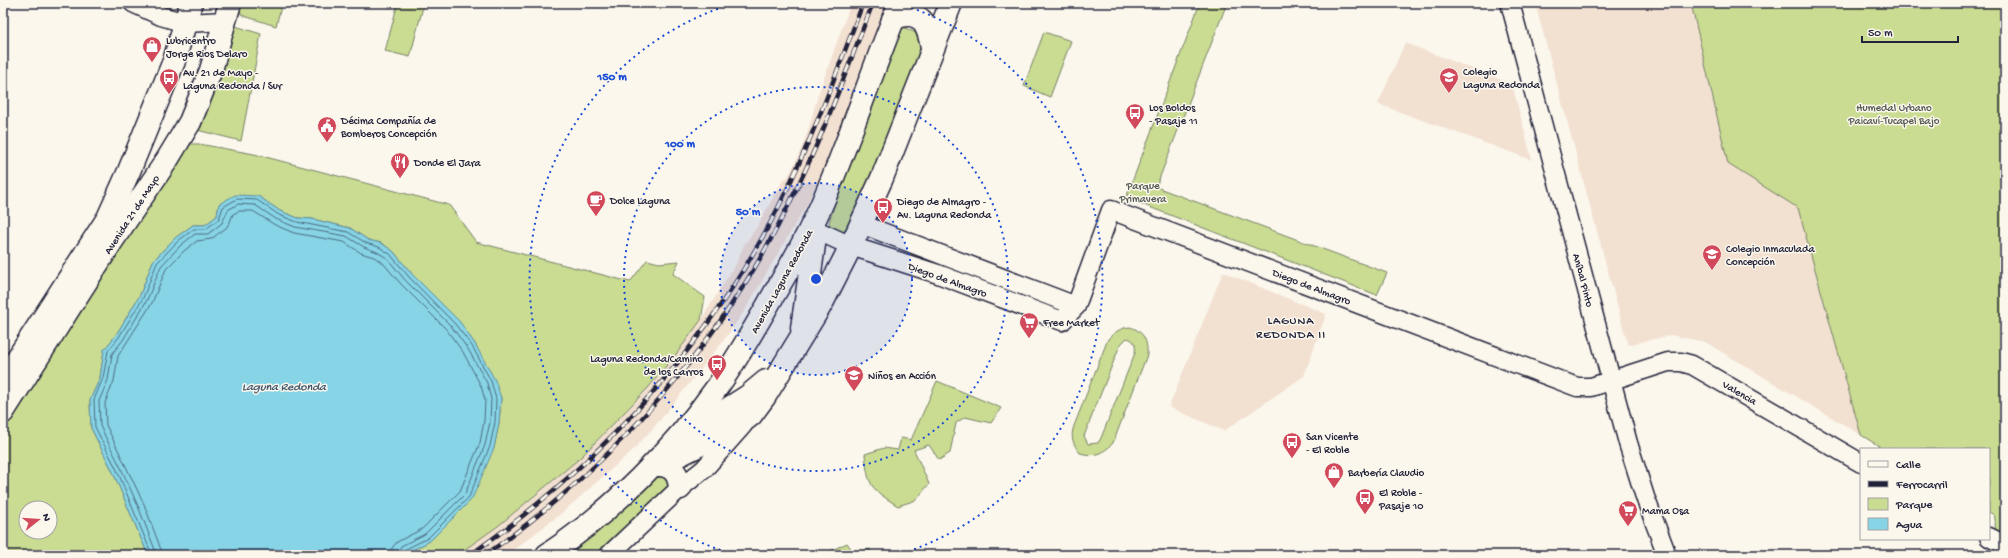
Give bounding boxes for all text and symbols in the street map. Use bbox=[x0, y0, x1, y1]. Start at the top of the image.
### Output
scale bar bbox=[1862, 18, 1958, 44]
text: 50 m bbox=[1868, 27, 1893, 41]
shop icon: Lubricentro Jorge Rios Delaro bbox=[141, 35, 163, 63]
place label: Lubricentro Jorge Rios Delaro bbox=[166, 36, 248, 61]
school or university icon: Colegio Laguna Redonda bbox=[1438, 66, 1460, 94]
bus stop icon: Av. 21 de Mayo - Laguna Redonda / Sur bbox=[158, 67, 180, 95]
place label: Colegio Laguna Redonda bbox=[1463, 67, 1541, 92]
place label: Av. 21 de Mayo - Laguna Redonda / Sur bbox=[183, 68, 283, 93]
text: 150 m bbox=[596, 71, 627, 85]
bus stop icon: Los Boldos - Pasaje 11 bbox=[1124, 102, 1146, 130]
place label: Los Boldos - Pasaje 11 bbox=[1149, 103, 1198, 128]
park label: Humedal Urbano Paicaví-Tucapel Bajo bbox=[1847, 103, 1940, 128]
public building icon: Décima Compañía de Bomberos Concepción bbox=[316, 115, 338, 143]
place label: Décima Compañía de Bomberos Concepción bbox=[340, 116, 437, 141]
text: 100 m bbox=[664, 138, 695, 152]
restaurant icon: Donde El Jara bbox=[389, 151, 411, 179]
place label: Donde El Jara bbox=[413, 158, 482, 170]
street label: Avenida 21 de Mayo bbox=[103, 173, 163, 257]
park label: Parque Primavera bbox=[1119, 181, 1167, 206]
cafe icon: Dolce Laguna bbox=[585, 189, 607, 217]
place label: Dolce Laguna bbox=[609, 196, 671, 208]
bus stop icon: Diego de Almagro - Av. Laguna Redonda bbox=[872, 196, 894, 224]
place label: Diego de Almagro - Av. Laguna Redonda bbox=[896, 197, 992, 222]
text: 50 m bbox=[736, 206, 761, 220]
street label: Avenida Laguna Redonda bbox=[749, 227, 817, 336]
school or university icon: Colegio Inmaculada Concepción bbox=[1701, 243, 1723, 271]
place label: Colegio Inmaculada Concepción bbox=[1726, 244, 1815, 269]
street label: Aníbal Pinto bbox=[1569, 252, 1595, 309]
street label: Diego de Almagro bbox=[905, 261, 989, 301]
street label: Diego de Almagro bbox=[1269, 267, 1353, 308]
centre of rings bbox=[809, 272, 823, 286]
supermarket icon: Free Market bbox=[1018, 311, 1040, 339]
district label: LAGUNA REDONDA II bbox=[1256, 315, 1326, 343]
place label: Free Market bbox=[1042, 318, 1101, 330]
bus stop icon: Laguna Redonda/Camino de los Carros bbox=[706, 353, 728, 381]
place label: Laguna Redonda/Camino de los Carros bbox=[590, 354, 704, 379]
school or university icon: Niños en Acción bbox=[843, 364, 865, 392]
place label: Niños en Acción bbox=[868, 371, 937, 383]
street label: Valencia bbox=[1719, 379, 1759, 409]
water label: Laguna Redonda bbox=[242, 381, 327, 395]
bus stop icon: San Vicente - El Roble bbox=[1281, 431, 1303, 459]
place label: San Vicente - El Roble bbox=[1306, 432, 1359, 457]
legend bbox=[1860, 448, 1990, 540]
text: Calle bbox=[1896, 459, 1921, 473]
shop icon: Barbería Claudio bbox=[1323, 461, 1345, 489]
place label: Barbería Claudio bbox=[1347, 468, 1425, 480]
text: Ferrocarril bbox=[1895, 479, 1948, 493]
bus stop icon: El Roble - Pasaje 10 bbox=[1354, 487, 1376, 515]
place label: El Roble - Pasaje 10 bbox=[1378, 488, 1424, 513]
supermarket icon: Mama Osa bbox=[1617, 499, 1639, 527]
text: Parque bbox=[1895, 499, 1933, 513]
north arrow bbox=[18, 500, 58, 540]
place label: Mama Osa bbox=[1642, 506, 1690, 518]
text: N bbox=[39, 512, 52, 523]
text: Agua bbox=[1896, 519, 1923, 533]

